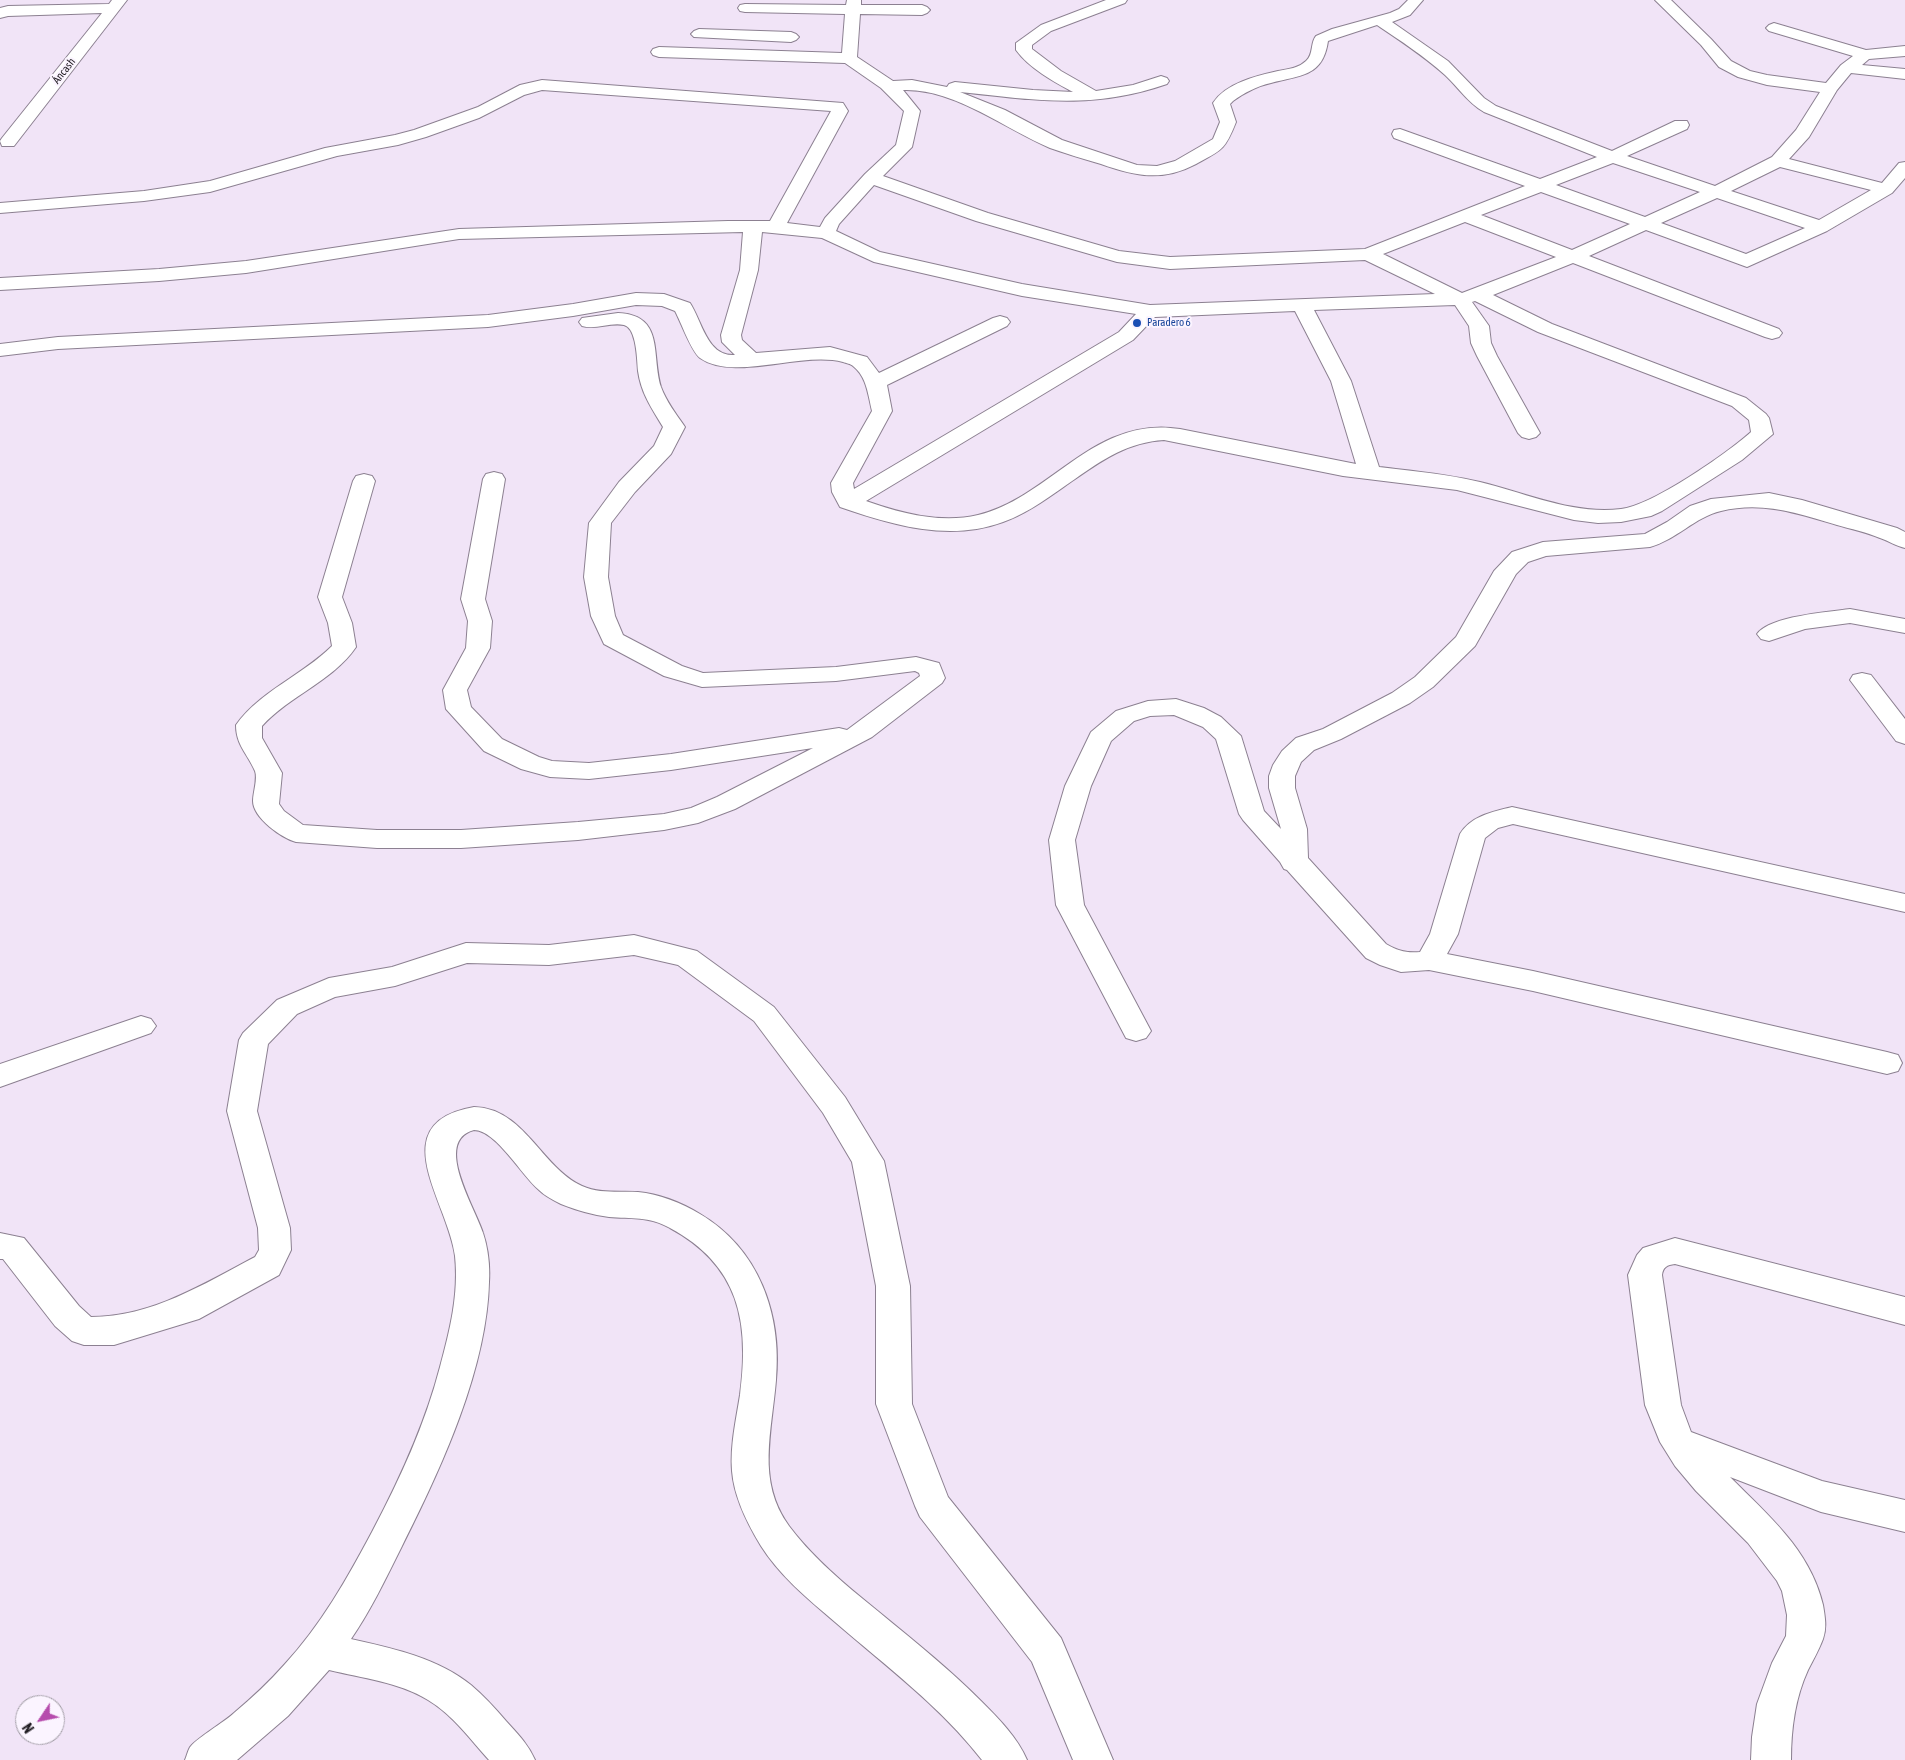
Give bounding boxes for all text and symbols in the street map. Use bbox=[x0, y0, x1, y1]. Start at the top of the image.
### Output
street label: Áncash bbox=[50, 55, 78, 87]
place label: Paradero 6 bbox=[1147, 316, 1191, 330]
marker: Paradero 6 bbox=[1131, 317, 1143, 329]
north arrow bbox=[15, 1695, 65, 1745]
text: N bbox=[19, 1720, 37, 1736]

